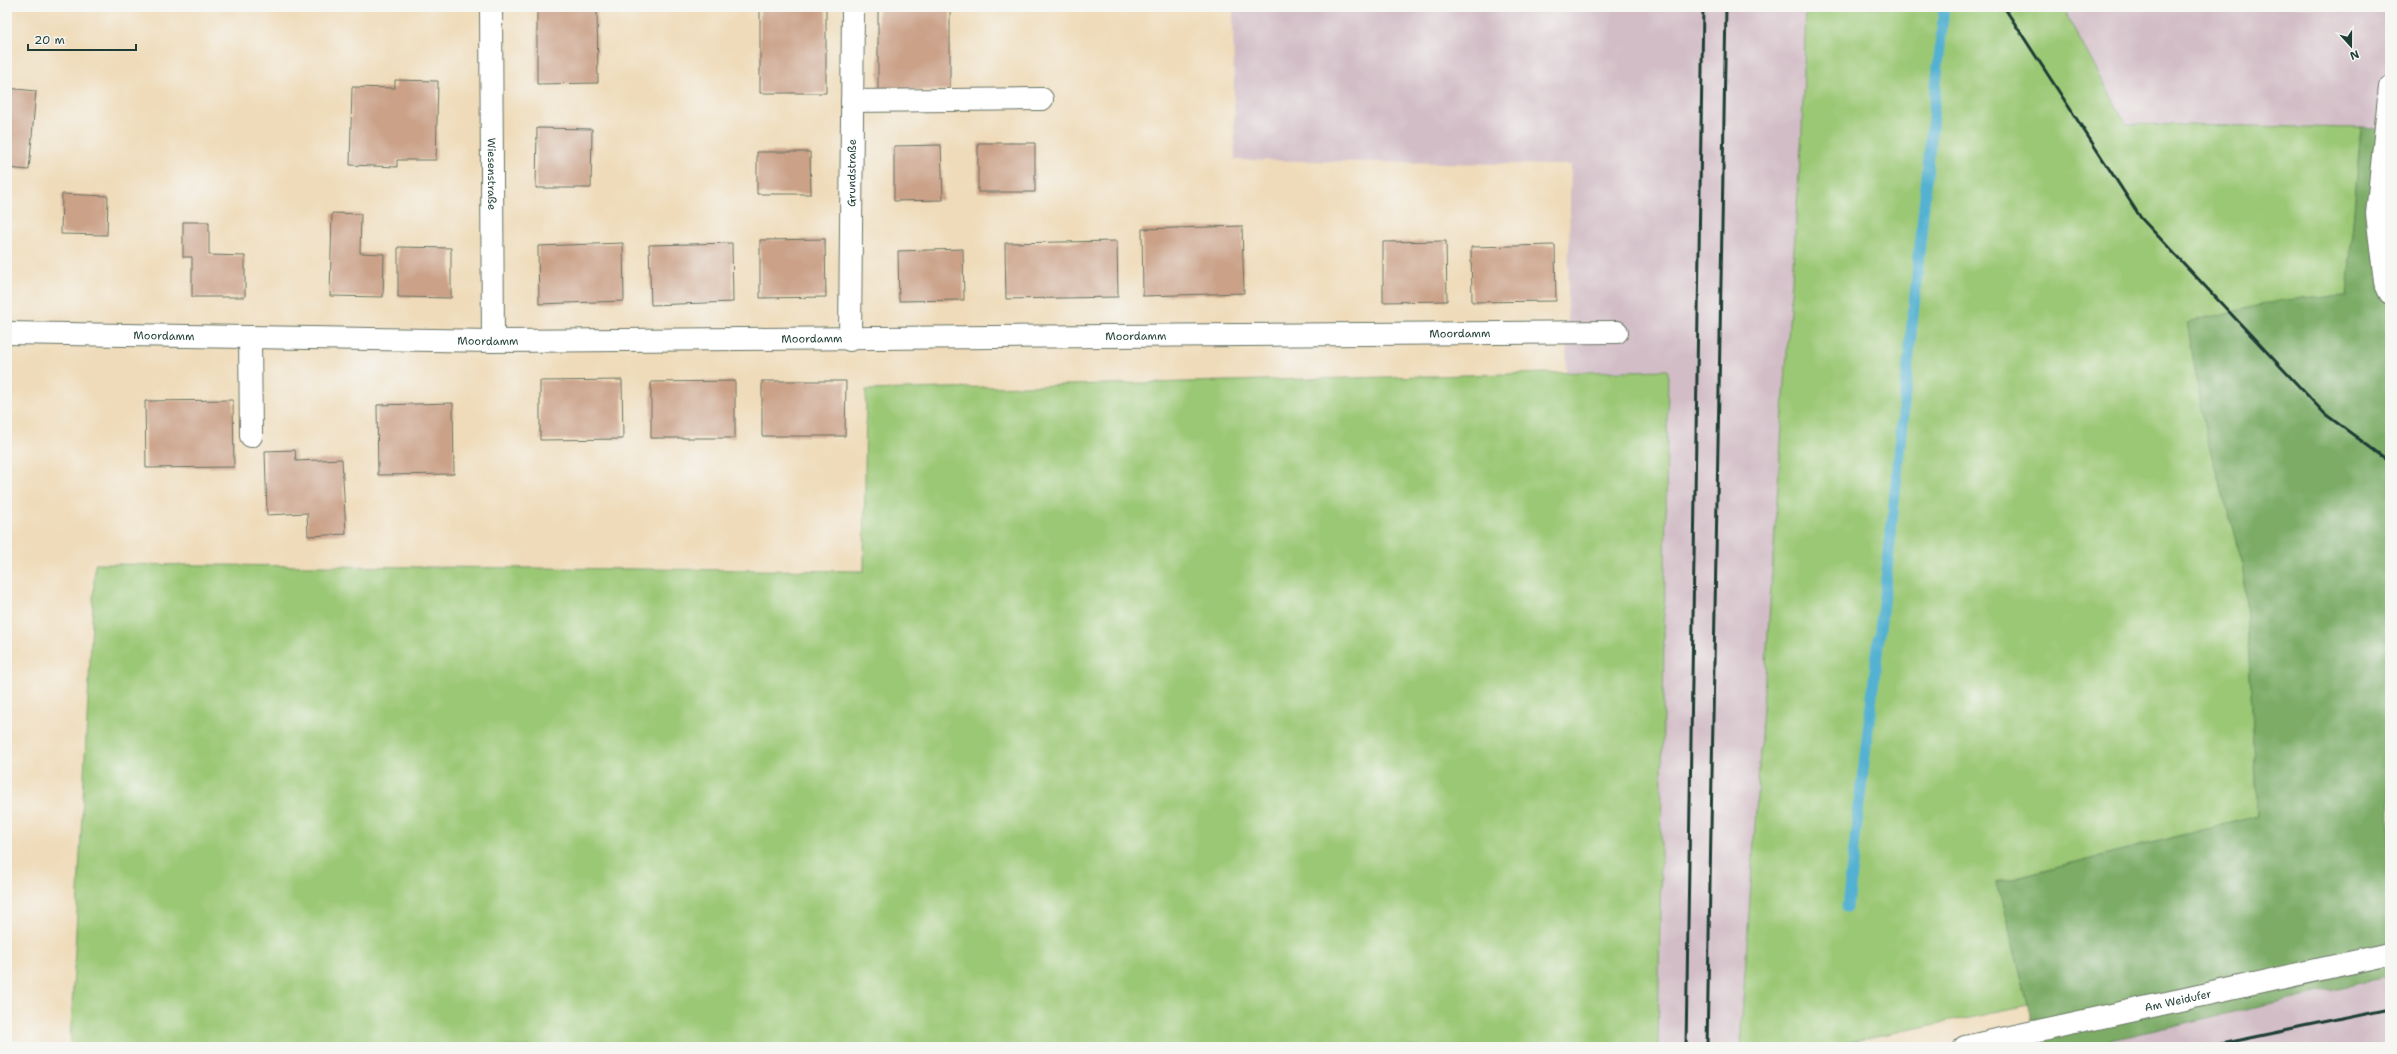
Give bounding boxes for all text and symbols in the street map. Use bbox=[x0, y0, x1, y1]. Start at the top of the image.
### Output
scale bar bbox=[28, 26, 136, 52]
north arrow bbox=[2331, 26, 2371, 66]
text: 20 m bbox=[34, 32, 65, 48]
text: N bbox=[2347, 46, 2361, 64]
street label: Wiesenstraße bbox=[484, 138, 499, 210]
street label: Grundstraße bbox=[844, 139, 860, 207]
street label: Moordamm bbox=[1429, 326, 1491, 342]
street label: Moordamm bbox=[133, 328, 195, 344]
street label: Moordamm bbox=[1105, 329, 1167, 344]
street label: Moordamm bbox=[781, 331, 843, 347]
street label: Moordamm bbox=[457, 333, 519, 349]
street label: Am Weidufer bbox=[2143, 986, 2213, 1016]

